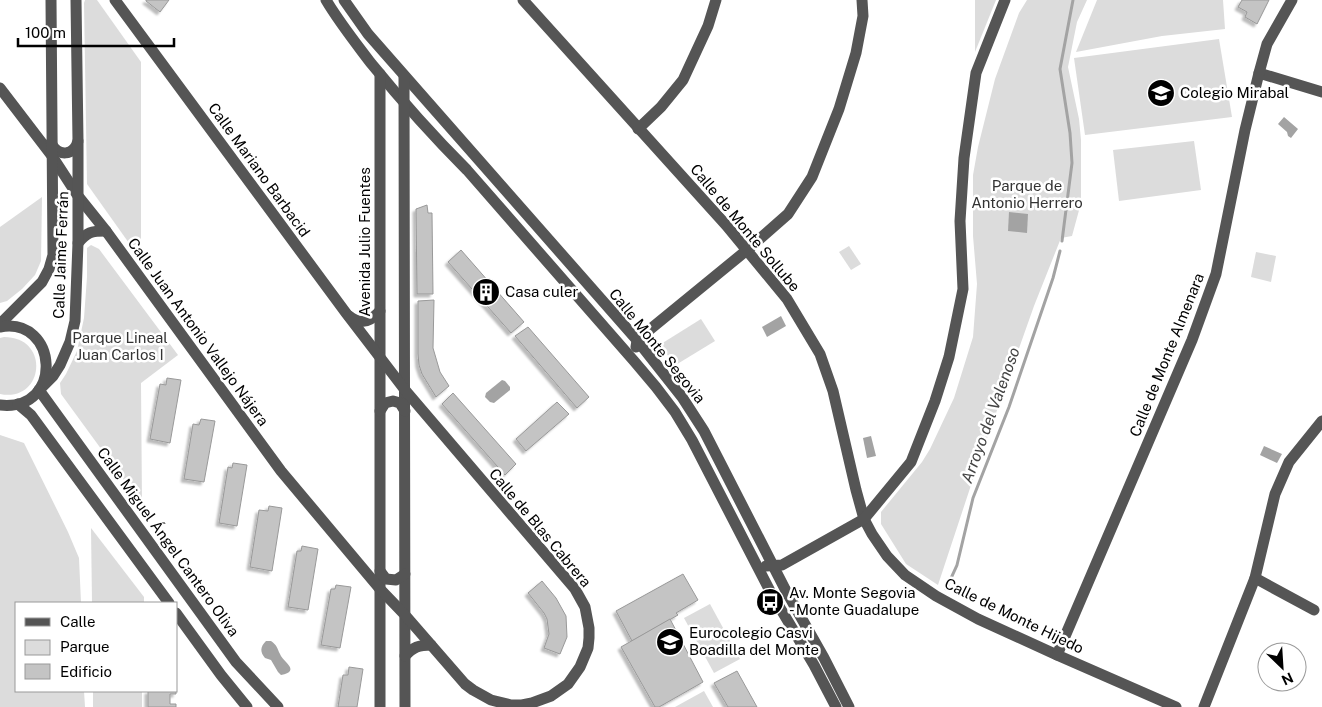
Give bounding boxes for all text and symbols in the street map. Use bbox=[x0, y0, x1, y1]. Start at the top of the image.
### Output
scale bar bbox=[18, 15, 174, 47]
text: 100 m bbox=[25, 24, 66, 41]
school or university icon: Colegio Mirabal bbox=[1146, 78, 1176, 108]
place label: Colegio Mirabal bbox=[1180, 84, 1289, 101]
street label: Calle Mariano Barbacid bbox=[205, 99, 314, 240]
street label: Calle de Monte Sollube bbox=[687, 161, 804, 295]
street label: Avenida Julio Fuentes bbox=[356, 167, 373, 317]
park label: Parque de Antonio Herrero bbox=[971, 177, 1083, 211]
street label: Calle Jaime Ferrán bbox=[50, 191, 71, 319]
street label: Calle Juan Antonio Vallejo Nájera bbox=[125, 235, 272, 429]
street label: Calle de Monte Almenara bbox=[1126, 271, 1207, 439]
building icon: Casa culer bbox=[471, 277, 501, 307]
place label: Casa culer bbox=[505, 283, 578, 300]
street label: Calle Monte Segovia bbox=[606, 285, 709, 406]
park label: Parque Lineal Juan Carlos I bbox=[72, 329, 168, 363]
water label: Arroyo del Valenoso bbox=[957, 344, 1024, 486]
street label: Calle Miguel Ángel Cantero Oliva bbox=[94, 444, 243, 639]
street label: Calle de Blas Cabrera bbox=[486, 465, 595, 590]
street label: Calle de Monte Hijedo bbox=[942, 574, 1087, 657]
place label: Av. Monte Segovia - Monte Guadalupe bbox=[789, 584, 919, 618]
bus stop icon: Av. Monte Segovia - Monte Guadalupe bbox=[755, 587, 785, 617]
legend bbox=[15, 602, 178, 692]
text: Calle bbox=[60, 613, 96, 630]
place label: Eurocolegio Casvi Boadilla del Monte bbox=[689, 624, 819, 658]
school or university icon: Eurocolegio Casvi Boadilla del Monte bbox=[655, 627, 685, 657]
text: Parque bbox=[60, 638, 110, 655]
north arrow bbox=[1257, 642, 1307, 692]
text: Edificio bbox=[60, 663, 112, 680]
text: N bbox=[1279, 669, 1296, 688]

